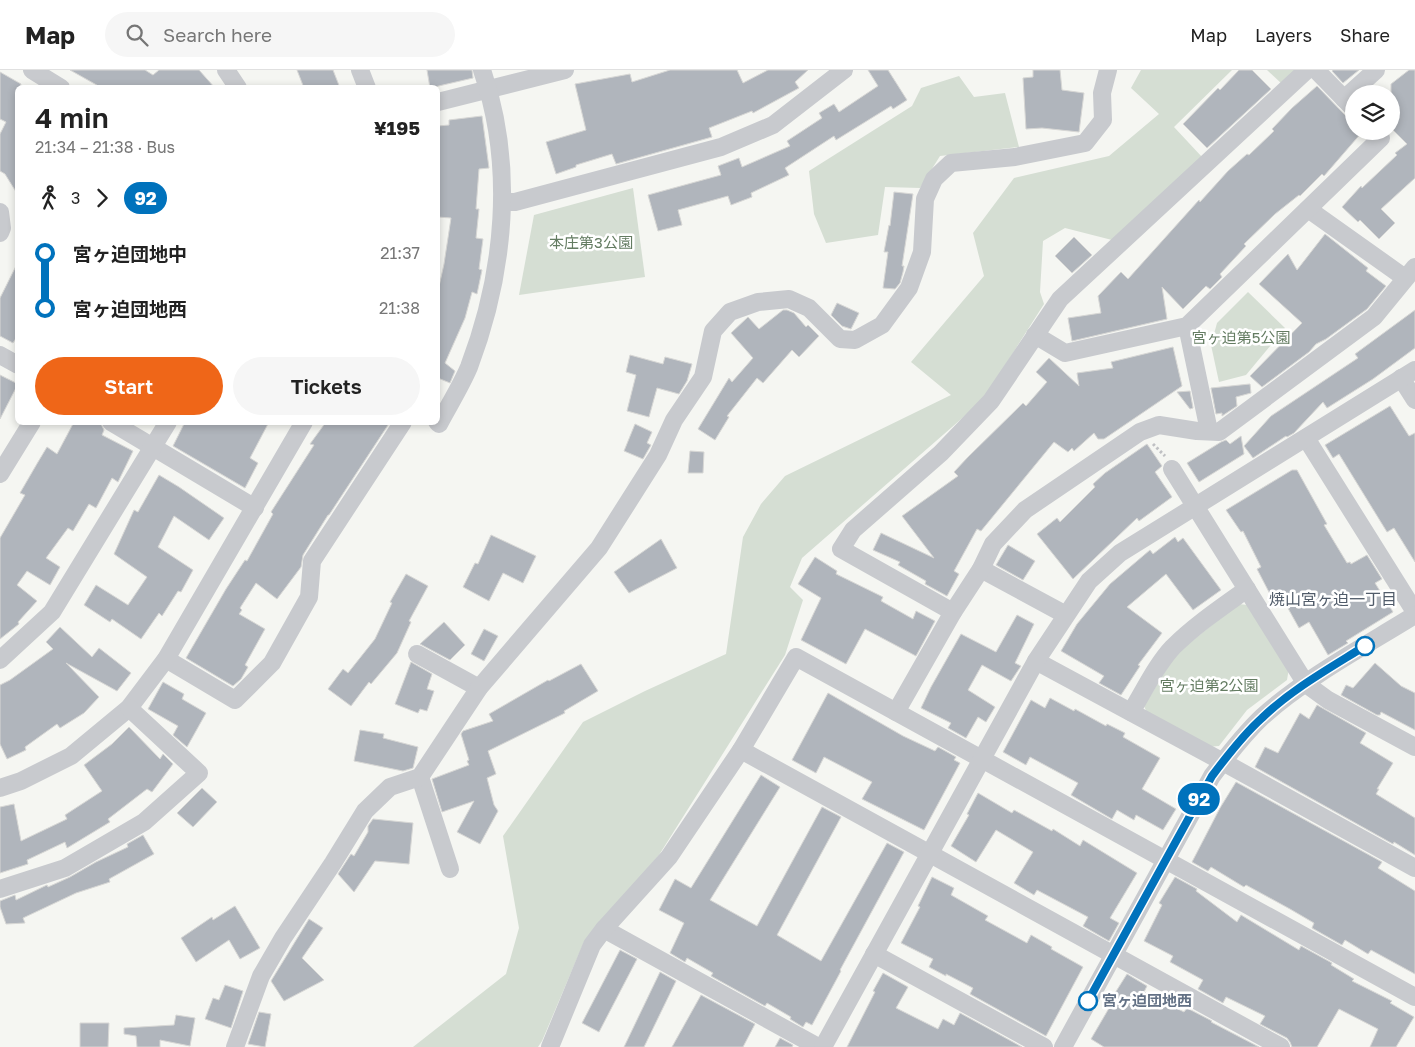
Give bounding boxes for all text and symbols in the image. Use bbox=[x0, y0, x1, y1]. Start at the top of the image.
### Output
search box bbox=[105, 12, 455, 57]
text: Map bbox=[25, 20, 75, 49]
icon: search bbox=[123, 21, 151, 49]
text: Search here bbox=[163, 23, 272, 46]
text: Map bbox=[1190, 24, 1227, 46]
text: Layers bbox=[1255, 24, 1312, 46]
text: Share bbox=[1340, 24, 1390, 46]
map controls bbox=[1345, 85, 1400, 140]
button: layers bbox=[1345, 85, 1400, 140]
text: 4 min bbox=[35, 101, 109, 134]
text: ¥195 bbox=[374, 116, 420, 139]
text: 21:34 – 21:38 · Bus bbox=[35, 137, 175, 157]
icon: walk bbox=[35, 184, 63, 212]
icon: forward bbox=[88, 184, 116, 212]
text: 92 bbox=[134, 187, 157, 209]
text: 3 bbox=[71, 188, 80, 208]
park label: 本庄第3公園 bbox=[549, 233, 633, 251]
text: 宮ヶ迫団地中 bbox=[73, 242, 187, 265]
text: 21:37 bbox=[380, 243, 420, 263]
text: 宮ヶ迫団地西 bbox=[73, 297, 187, 320]
text: 21:38 bbox=[379, 298, 420, 318]
park label: 宮ヶ迫第5公園 bbox=[1192, 328, 1290, 346]
button: Start bbox=[35, 357, 223, 415]
button: Tickets bbox=[233, 357, 420, 415]
district label: 焼山宮ヶ迫一丁目 bbox=[1269, 589, 1397, 609]
unlabelled marker bbox=[1355, 636, 1375, 656]
park label: 宮ヶ迫第2公園 bbox=[1160, 676, 1258, 694]
line badge: 92 bbox=[1176, 783, 1222, 815]
text: 92 bbox=[1188, 788, 1210, 810]
marker: 宮ヶ迫団地西 bbox=[1078, 991, 1098, 1011]
place label: 宮ヶ迫団地西 bbox=[1102, 991, 1192, 1009]

